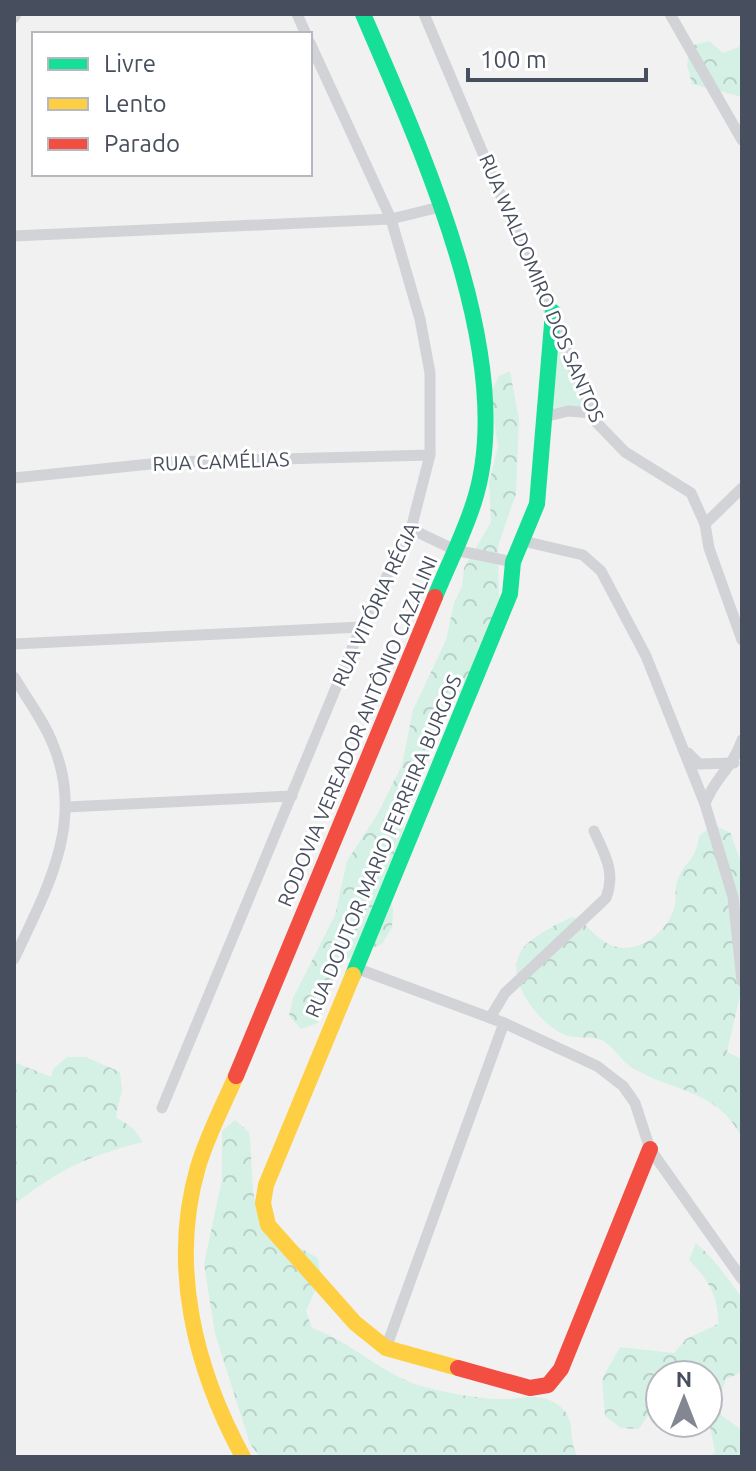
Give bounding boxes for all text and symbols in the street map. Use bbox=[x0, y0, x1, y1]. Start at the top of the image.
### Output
legend bbox=[32, 32, 312, 176]
scale bar bbox=[468, 32, 646, 82]
text: 100 m bbox=[480, 46, 547, 73]
text: Livre bbox=[104, 50, 156, 77]
text: Lento bbox=[104, 90, 167, 117]
text: Parado bbox=[104, 130, 180, 157]
street label: RUA WALDOMIRO DOS SANTOS bbox=[475, 150, 609, 426]
street label: RUA CAMÉLIAS bbox=[152, 447, 290, 475]
street label: RUA VITÓRIA RÉGIA bbox=[327, 519, 423, 689]
street label: RODOVIA VEREADOR ANTÔNIO CAZALINI bbox=[272, 552, 442, 910]
street label: RUA DOUTOR MARIO FERREIRA BURGOS bbox=[300, 671, 466, 1021]
north arrow bbox=[644, 1359, 724, 1439]
text: N bbox=[676, 1366, 692, 1391]

